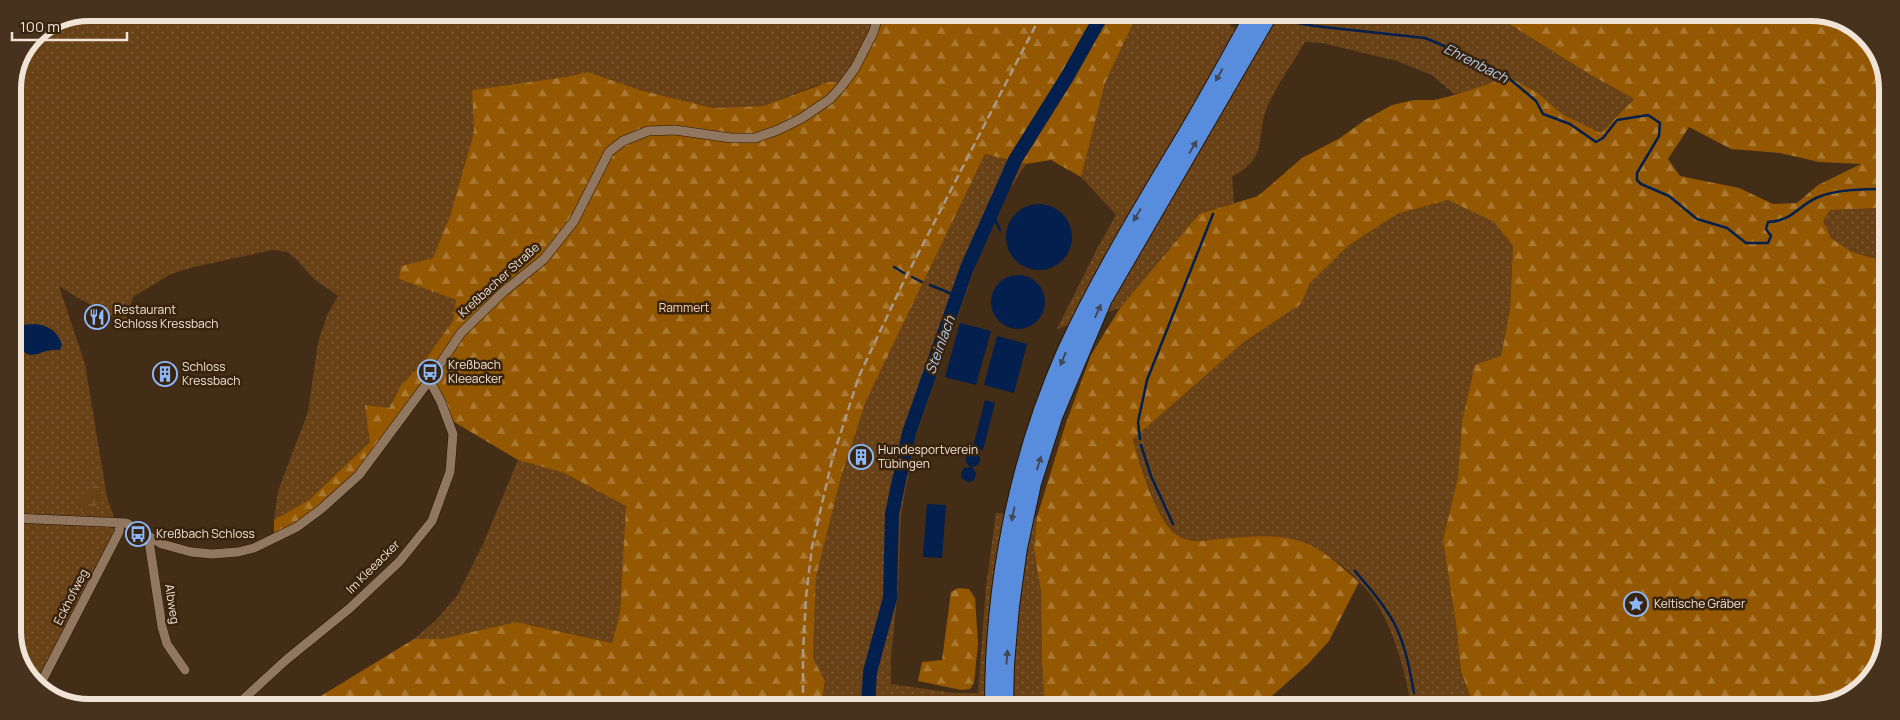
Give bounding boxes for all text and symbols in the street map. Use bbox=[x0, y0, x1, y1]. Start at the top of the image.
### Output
scale bar bbox=[12, 10, 128, 42]
text: 100 m bbox=[20, 16, 60, 37]
water label: Ehrenbach bbox=[1441, 38, 1512, 87]
one-way arrow bbox=[1215, 68, 1224, 82]
one-way arrow bbox=[1189, 140, 1198, 153]
one-way arrow bbox=[1133, 209, 1142, 222]
street label: Kreßbacher Straße bbox=[454, 239, 543, 321]
park label: Rammert bbox=[659, 299, 710, 316]
place label: Restaurant Schloss Kressbach bbox=[114, 301, 219, 332]
restaurant icon: Restaurant Schloss Kressbach bbox=[84, 304, 110, 330]
one-way arrow bbox=[1095, 304, 1103, 318]
water label: Steinlach bbox=[920, 312, 959, 377]
one-way arrow bbox=[1058, 352, 1066, 366]
place label: Kreßbach Kleeacker bbox=[448, 356, 503, 387]
place label: Schloss Kressbach bbox=[182, 358, 240, 389]
bus stop icon: Kreßbach Kleeacker bbox=[417, 359, 443, 385]
building icon: Schloss Kressbach bbox=[152, 361, 178, 387]
place label: Hundesportverein Tübingen bbox=[878, 441, 978, 472]
building icon: Hundesportverein Tübingen bbox=[848, 444, 874, 470]
one-way arrow bbox=[1036, 455, 1044, 470]
one-way arrow bbox=[1009, 506, 1017, 521]
bus stop icon: Kreßbach Schloss bbox=[125, 521, 151, 547]
place label: Kreßbach Schloss bbox=[156, 525, 255, 542]
street label: Im Kleeacker bbox=[342, 536, 404, 597]
street label: Eckhofweg bbox=[49, 566, 92, 628]
street label: Albweg bbox=[161, 583, 184, 625]
place icon: Keltische Gräber bbox=[1623, 591, 1649, 617]
place label: Keltische Gräber bbox=[1654, 595, 1746, 612]
one-way arrow bbox=[1003, 649, 1011, 665]

